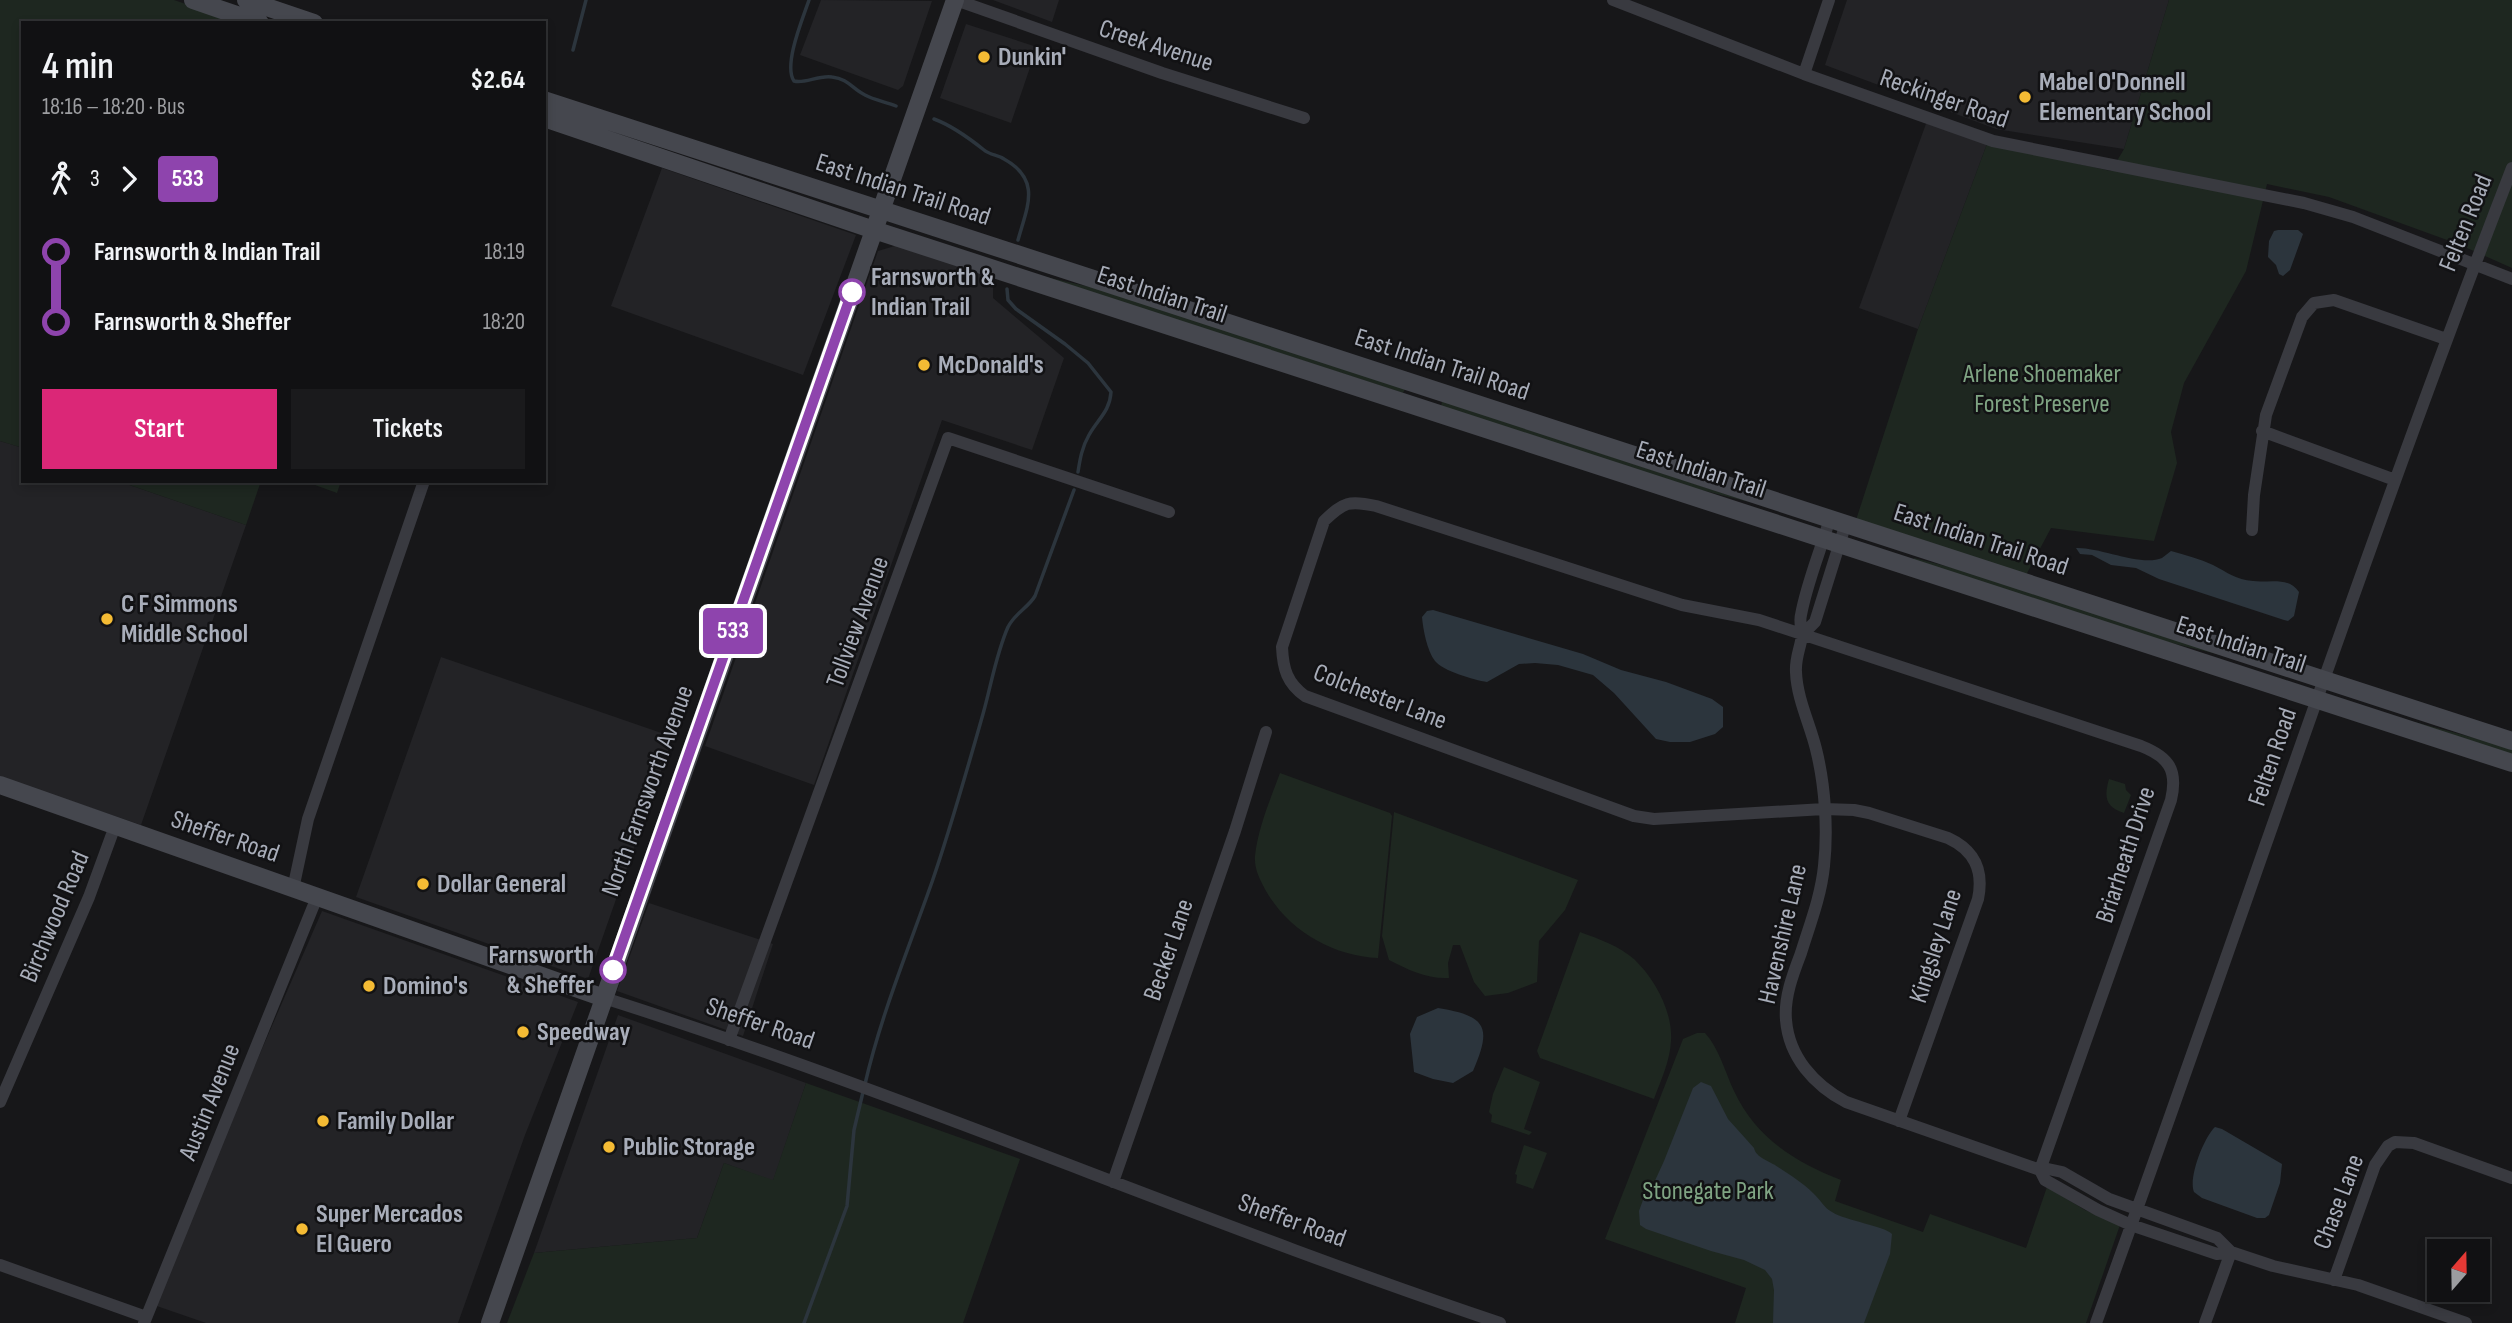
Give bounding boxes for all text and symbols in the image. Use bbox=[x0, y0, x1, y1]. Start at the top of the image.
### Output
street label: Creek Avenue bbox=[1095, 13, 1217, 79]
place label: Dunkin' bbox=[998, 42, 1066, 73]
text: 4 min bbox=[42, 44, 114, 89]
marker: Dunkin' bbox=[976, 49, 992, 65]
street label: Reckinger Road bbox=[1876, 63, 2012, 135]
text: $2.64 bbox=[470, 65, 525, 96]
place label: Mabel O'Donnell Elementary School bbox=[2039, 67, 2211, 128]
marker: Mabel O'Donnell Elementary School bbox=[2017, 89, 2033, 105]
text: 18:16 – 18:20 · Bus bbox=[42, 93, 185, 121]
street label: East Indian Trail Road bbox=[812, 147, 994, 233]
icon: walk bbox=[42, 160, 80, 198]
icon: forward bbox=[110, 160, 148, 198]
text: 533 bbox=[172, 164, 204, 193]
text: 3 bbox=[90, 165, 100, 193]
street label: Felten Road bbox=[2433, 170, 2499, 276]
text: Farnsworth & Indian Trail bbox=[94, 237, 320, 268]
text: 18:19 bbox=[484, 238, 525, 266]
street label: East Indian Trail bbox=[1093, 259, 1231, 331]
place label: Farnsworth & Indian Trail bbox=[871, 262, 995, 323]
marker: Farnsworth & Indian Trail bbox=[839, 279, 865, 305]
text: Farnsworth & Sheffer bbox=[94, 307, 291, 338]
text: 18:20 bbox=[483, 308, 525, 336]
street label: East Indian Trail Road bbox=[1351, 322, 1533, 408]
place label: McDonald's bbox=[938, 350, 1044, 381]
marker: McDonald's bbox=[916, 357, 932, 373]
park label: Arlene Shoemaker Forest Preserve bbox=[1962, 359, 2121, 420]
button: Start bbox=[42, 389, 277, 469]
button: Tickets bbox=[291, 389, 525, 469]
street label: East Indian Trail bbox=[1632, 434, 1770, 506]
street label: East Indian Trail Road bbox=[1890, 497, 2072, 583]
street label: Tollview Avenue bbox=[820, 552, 896, 692]
place label: C F Simmons Middle School bbox=[121, 589, 248, 650]
line badge: 533 bbox=[693, 608, 773, 654]
street label: East Indian Trail bbox=[2172, 609, 2310, 681]
marker: C F Simmons Middle School bbox=[99, 611, 115, 627]
text: 533 bbox=[717, 616, 749, 645]
street label: Colchester Lane bbox=[1309, 657, 1451, 737]
street label: North Farnsworth Avenue bbox=[595, 681, 701, 901]
street label: Felten Road bbox=[2242, 704, 2304, 810]
street label: Briarheath Drive bbox=[2089, 783, 2163, 927]
street label: Sheffer Road bbox=[167, 804, 283, 870]
street label: Birchwood Road bbox=[14, 847, 96, 987]
street label: Havenshire Lane bbox=[1752, 861, 1814, 1007]
place label: Dollar General bbox=[437, 869, 566, 900]
marker: Dollar General bbox=[415, 876, 431, 892]
street label: Kingsley Lane bbox=[1903, 885, 1969, 1007]
street label: Becker Lane bbox=[1137, 895, 1201, 1005]
place label: Farnsworth & Sheffer bbox=[488, 940, 594, 1001]
marker: Farnsworth & Sheffer bbox=[600, 957, 626, 983]
place label: Domino's bbox=[383, 971, 468, 1002]
marker: Domino's bbox=[361, 978, 377, 994]
street label: Sheffer Road bbox=[702, 991, 818, 1057]
place label: Speedway bbox=[537, 1017, 630, 1048]
marker: Speedway bbox=[515, 1024, 531, 1040]
street label: Austin Avenue bbox=[172, 1039, 247, 1166]
place label: Family Dollar bbox=[337, 1106, 454, 1137]
marker: Family Dollar bbox=[315, 1113, 331, 1129]
place label: Public Storage bbox=[623, 1132, 755, 1163]
marker: Public Storage bbox=[601, 1139, 617, 1155]
street label: Chase Lane bbox=[2307, 1150, 2371, 1254]
park label: Stonegate Park bbox=[1642, 1176, 1774, 1207]
street label: Sheffer Road bbox=[1234, 1187, 1350, 1255]
place label: Super Mercados El Guero bbox=[316, 1199, 463, 1260]
marker: Super Mercados El Guero bbox=[294, 1221, 310, 1237]
north arrow bbox=[2427, 1239, 2490, 1302]
map controls bbox=[2427, 1239, 2490, 1302]

